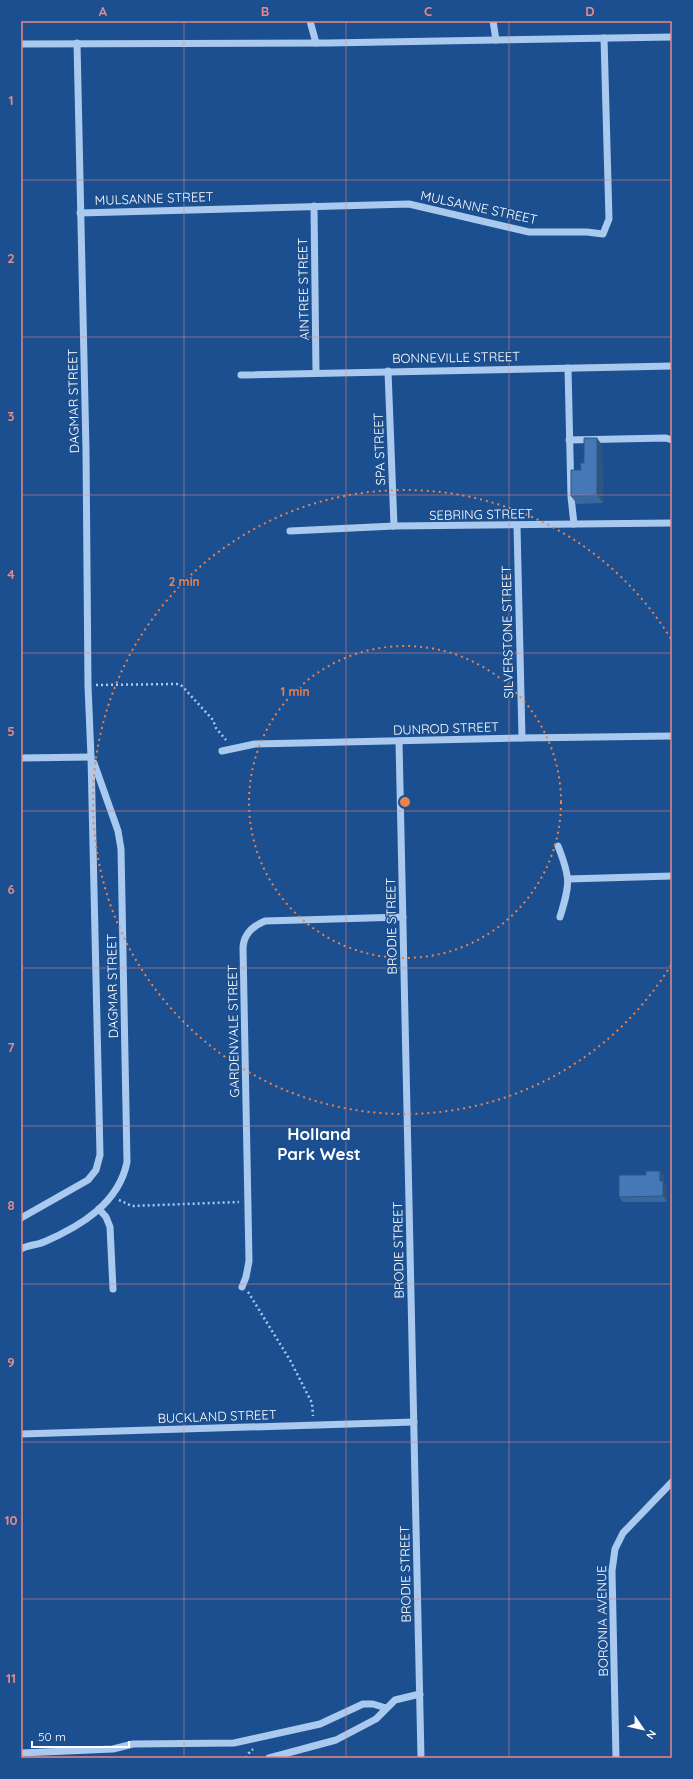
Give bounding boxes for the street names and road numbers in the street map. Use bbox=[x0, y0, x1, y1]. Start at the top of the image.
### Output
street label: MULSANNE STREET bbox=[419, 187, 539, 227]
street label: MULSANNE STREET bbox=[94, 188, 214, 208]
street label: AINTREE STREET bbox=[294, 237, 312, 340]
street label: DAGMAR STREET bbox=[64, 348, 82, 453]
street label: BONNEVILLE STREET bbox=[392, 348, 520, 366]
street label: SPA STREET bbox=[370, 412, 388, 486]
street label: SEBRING STREET bbox=[429, 505, 533, 523]
street label: SILVERSTONE STREET bbox=[498, 565, 516, 699]
street label: DUNROD STREET bbox=[393, 718, 499, 738]
street label: BRODIE STREET bbox=[382, 877, 400, 975]
street label: DAGMAR STREET bbox=[103, 933, 121, 1038]
street label: GARDENVALE STREET bbox=[224, 964, 242, 1098]
street label: BRODIE STREET bbox=[389, 1201, 407, 1299]
street label: BUCKLAND STREET bbox=[157, 1406, 277, 1426]
street label: BRODIE STREET bbox=[396, 1525, 414, 1623]
street label: BORONIA AVENUE bbox=[593, 1565, 611, 1677]

